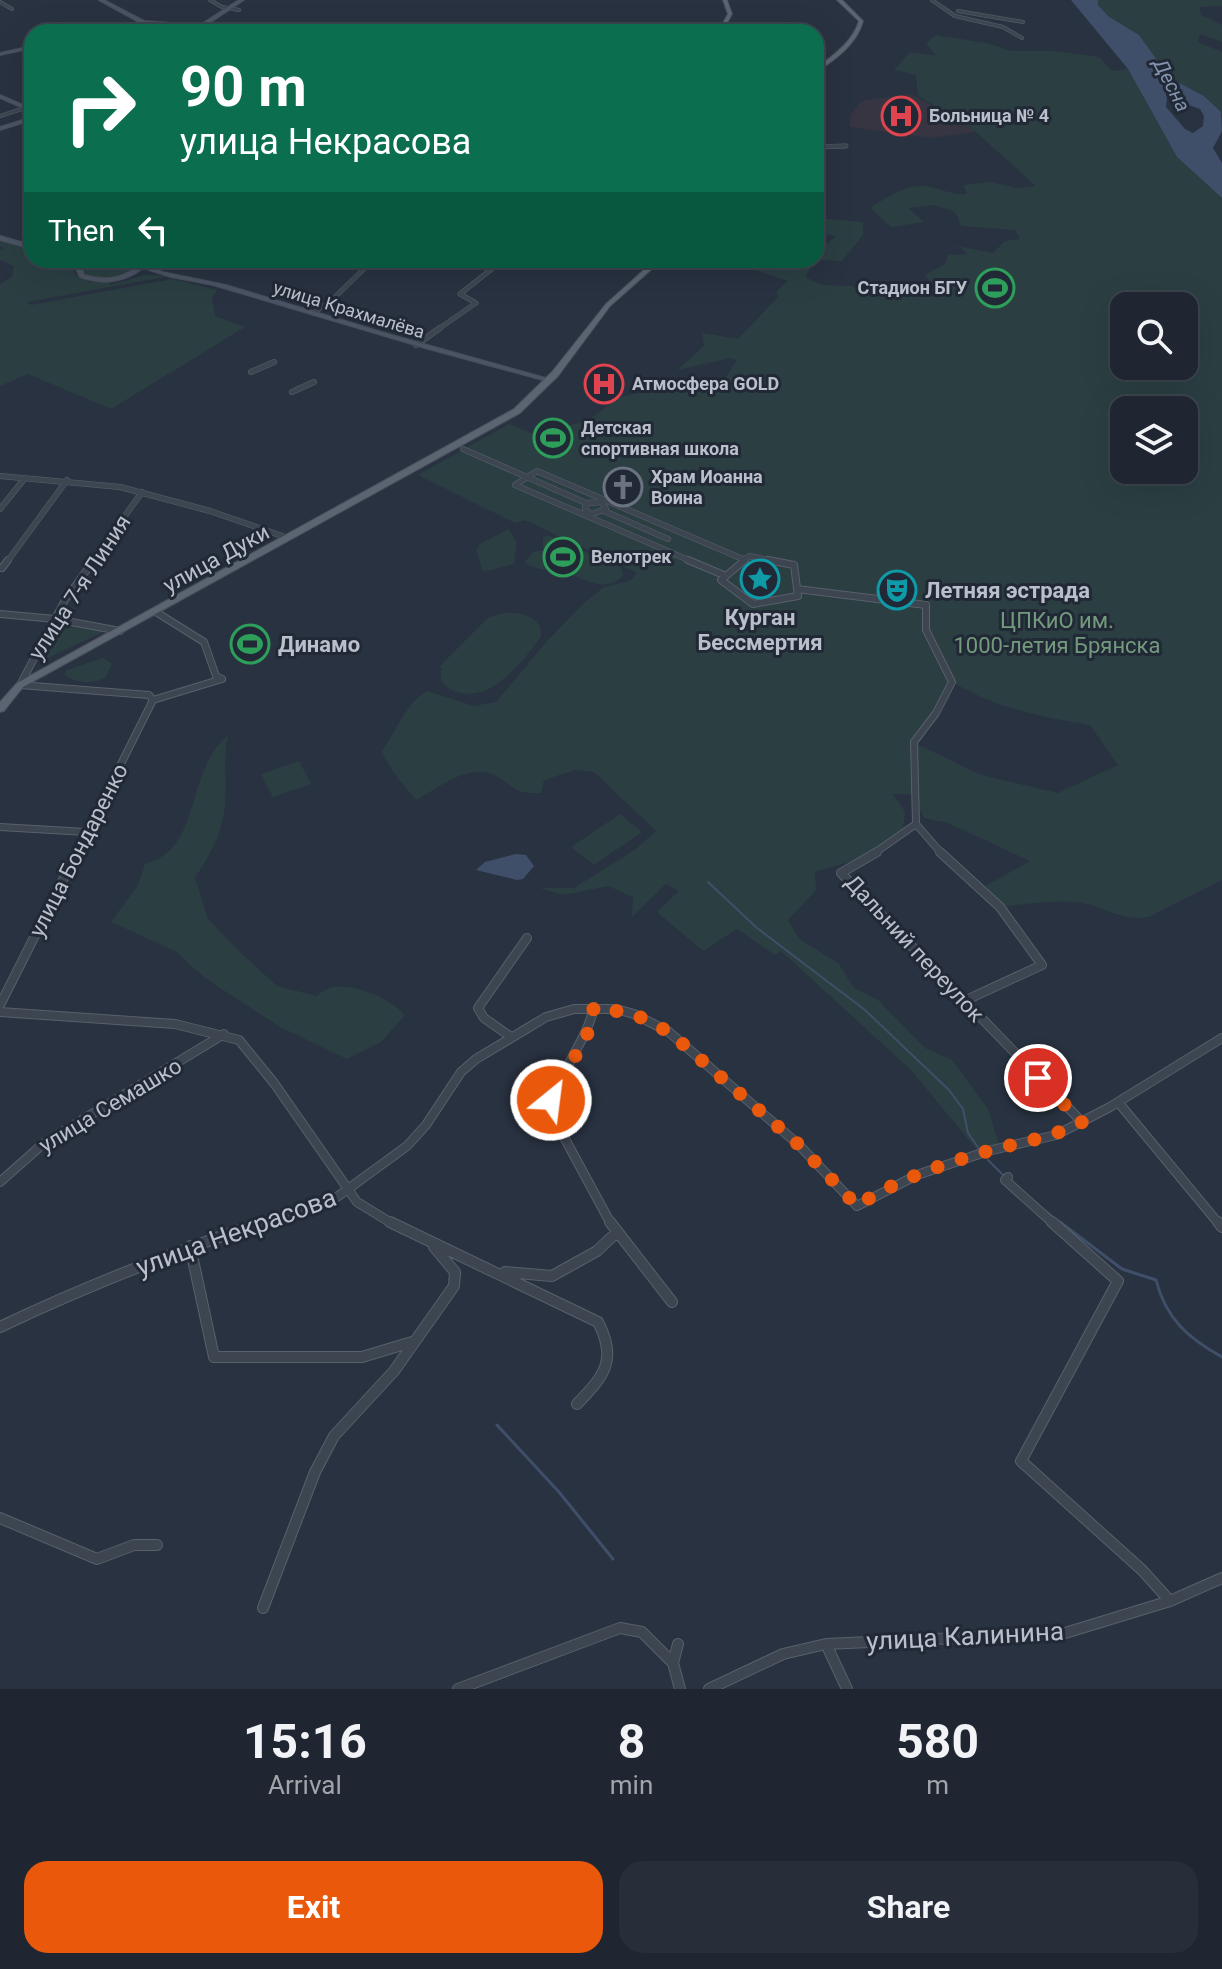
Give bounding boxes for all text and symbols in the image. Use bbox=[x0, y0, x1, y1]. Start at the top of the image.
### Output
water label: Десна bbox=[1148, 52, 1196, 116]
text: 90 m bbox=[180, 54, 307, 120]
icon: right bbox=[48, 56, 152, 160]
hospital icon: Больница № 4 bbox=[880, 95, 922, 137]
place label: Больница № 4 bbox=[929, 105, 1049, 126]
text: улица Некрасова bbox=[180, 121, 471, 163]
icon: left bbox=[131, 208, 175, 252]
text: Then bbox=[48, 213, 115, 248]
sports icon: Стадион БГУ bbox=[974, 267, 1016, 309]
street label: улица Крахмалёва bbox=[271, 276, 427, 343]
place label: Стадион БГУ bbox=[858, 277, 968, 298]
map controls bbox=[1110, 292, 1198, 484]
button: search bbox=[1110, 292, 1198, 380]
hospital icon: Атмосфера GOLD bbox=[583, 363, 625, 405]
place label: Атмосфера GOLD bbox=[632, 373, 779, 394]
button: layers bbox=[1110, 396, 1198, 484]
sports icon: Детская спортивная школа bbox=[532, 417, 574, 459]
place label: Детская спортивная школа bbox=[581, 417, 739, 459]
church icon: Храм Иоанна Воина bbox=[602, 466, 644, 508]
place label: Храм Иоанна Воина bbox=[651, 466, 763, 508]
street label: улица 7-я Линия bbox=[23, 510, 136, 664]
street label: улица Дуки bbox=[159, 519, 274, 598]
sports icon: Велотрек bbox=[542, 536, 584, 578]
place label: Велотрек bbox=[591, 546, 672, 567]
place icon: Курган Бессмертия bbox=[739, 558, 781, 600]
theatre icon: Летняя эстрада bbox=[876, 569, 918, 611]
place label: Летняя эстрада bbox=[925, 578, 1090, 603]
place label: Курган Бессмертия bbox=[698, 605, 822, 655]
park label: ЦПКиО им. 1000-летия Брянска bbox=[954, 608, 1160, 658]
sports icon: Динамо bbox=[229, 623, 271, 665]
place label: Динамо bbox=[278, 632, 360, 657]
street label: улица Бондаренко bbox=[24, 759, 133, 941]
street label: Дальний переулок bbox=[840, 870, 989, 1027]
pin bbox=[1004, 1044, 1072, 1112]
street label: улица Семашко bbox=[34, 1053, 186, 1158]
icon: arrive bbox=[1016, 1056, 1060, 1100]
position arrow bbox=[509, 1058, 593, 1142]
street label: улица Некрасова bbox=[132, 1182, 340, 1282]
street label: улица Калинина bbox=[865, 1616, 1065, 1656]
text: 15:16 bbox=[243, 1713, 367, 1770]
text: 8 bbox=[618, 1713, 645, 1770]
text: 580 bbox=[896, 1713, 979, 1770]
text: Arrival bbox=[268, 1770, 342, 1800]
text: min bbox=[610, 1770, 653, 1800]
text: m bbox=[926, 1770, 949, 1800]
button: Exit bbox=[24, 1861, 603, 1953]
button: Share bbox=[619, 1861, 1198, 1953]

